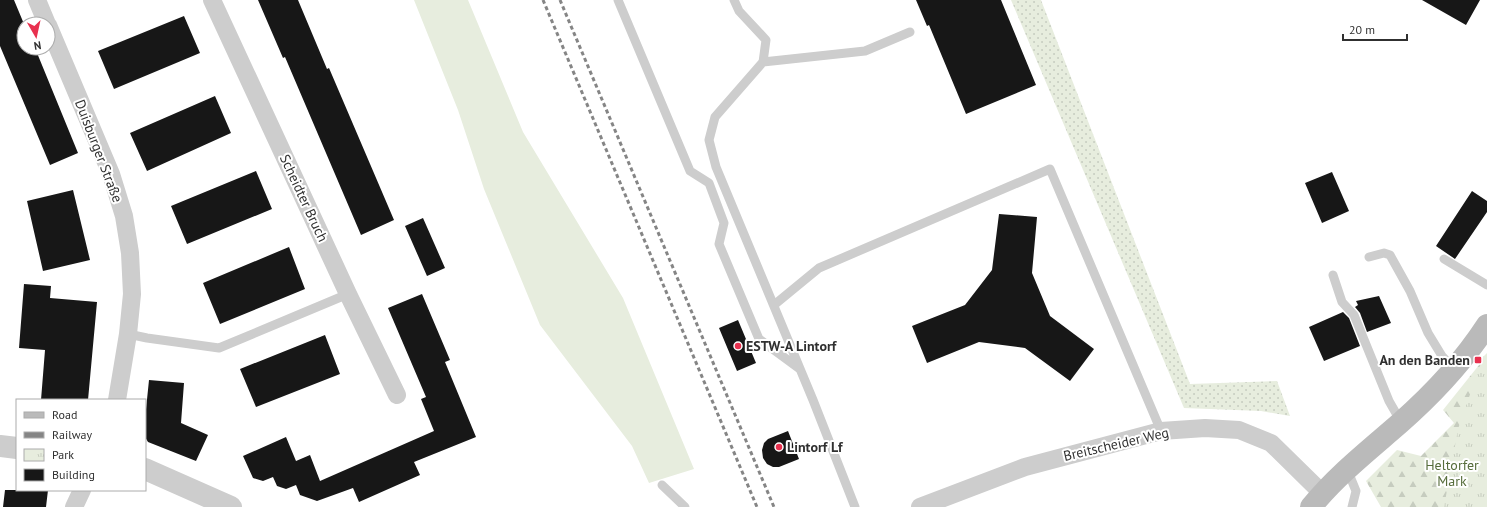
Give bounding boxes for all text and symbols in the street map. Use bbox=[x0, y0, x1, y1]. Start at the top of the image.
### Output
north arrow bbox=[16, 16, 56, 56]
scale bar bbox=[1343, 16, 1407, 42]
text: 20 m bbox=[1349, 22, 1375, 37]
text: N bbox=[33, 38, 42, 53]
street label: Duisburger Straße bbox=[71, 97, 127, 205]
street label: Scheidter Bruch bbox=[276, 151, 332, 245]
place label: ESTW-A Lintorf bbox=[746, 337, 838, 355]
marker: ESTW-A Lintorf bbox=[733, 341, 743, 351]
place label: An den Banden bbox=[1379, 351, 1470, 369]
marker: An den Banden bbox=[1473, 355, 1483, 365]
legend bbox=[16, 399, 146, 491]
text: Road bbox=[52, 407, 77, 422]
street label: Breitscheider Weg bbox=[1062, 423, 1170, 465]
text: Railway bbox=[52, 427, 92, 442]
place label: Lintorf Lf bbox=[787, 438, 844, 456]
marker: Lintorf Lf bbox=[774, 442, 784, 452]
text: Park bbox=[52, 447, 74, 462]
park label: Heltorfer Mark bbox=[1425, 456, 1479, 490]
text: Building bbox=[52, 467, 95, 482]

